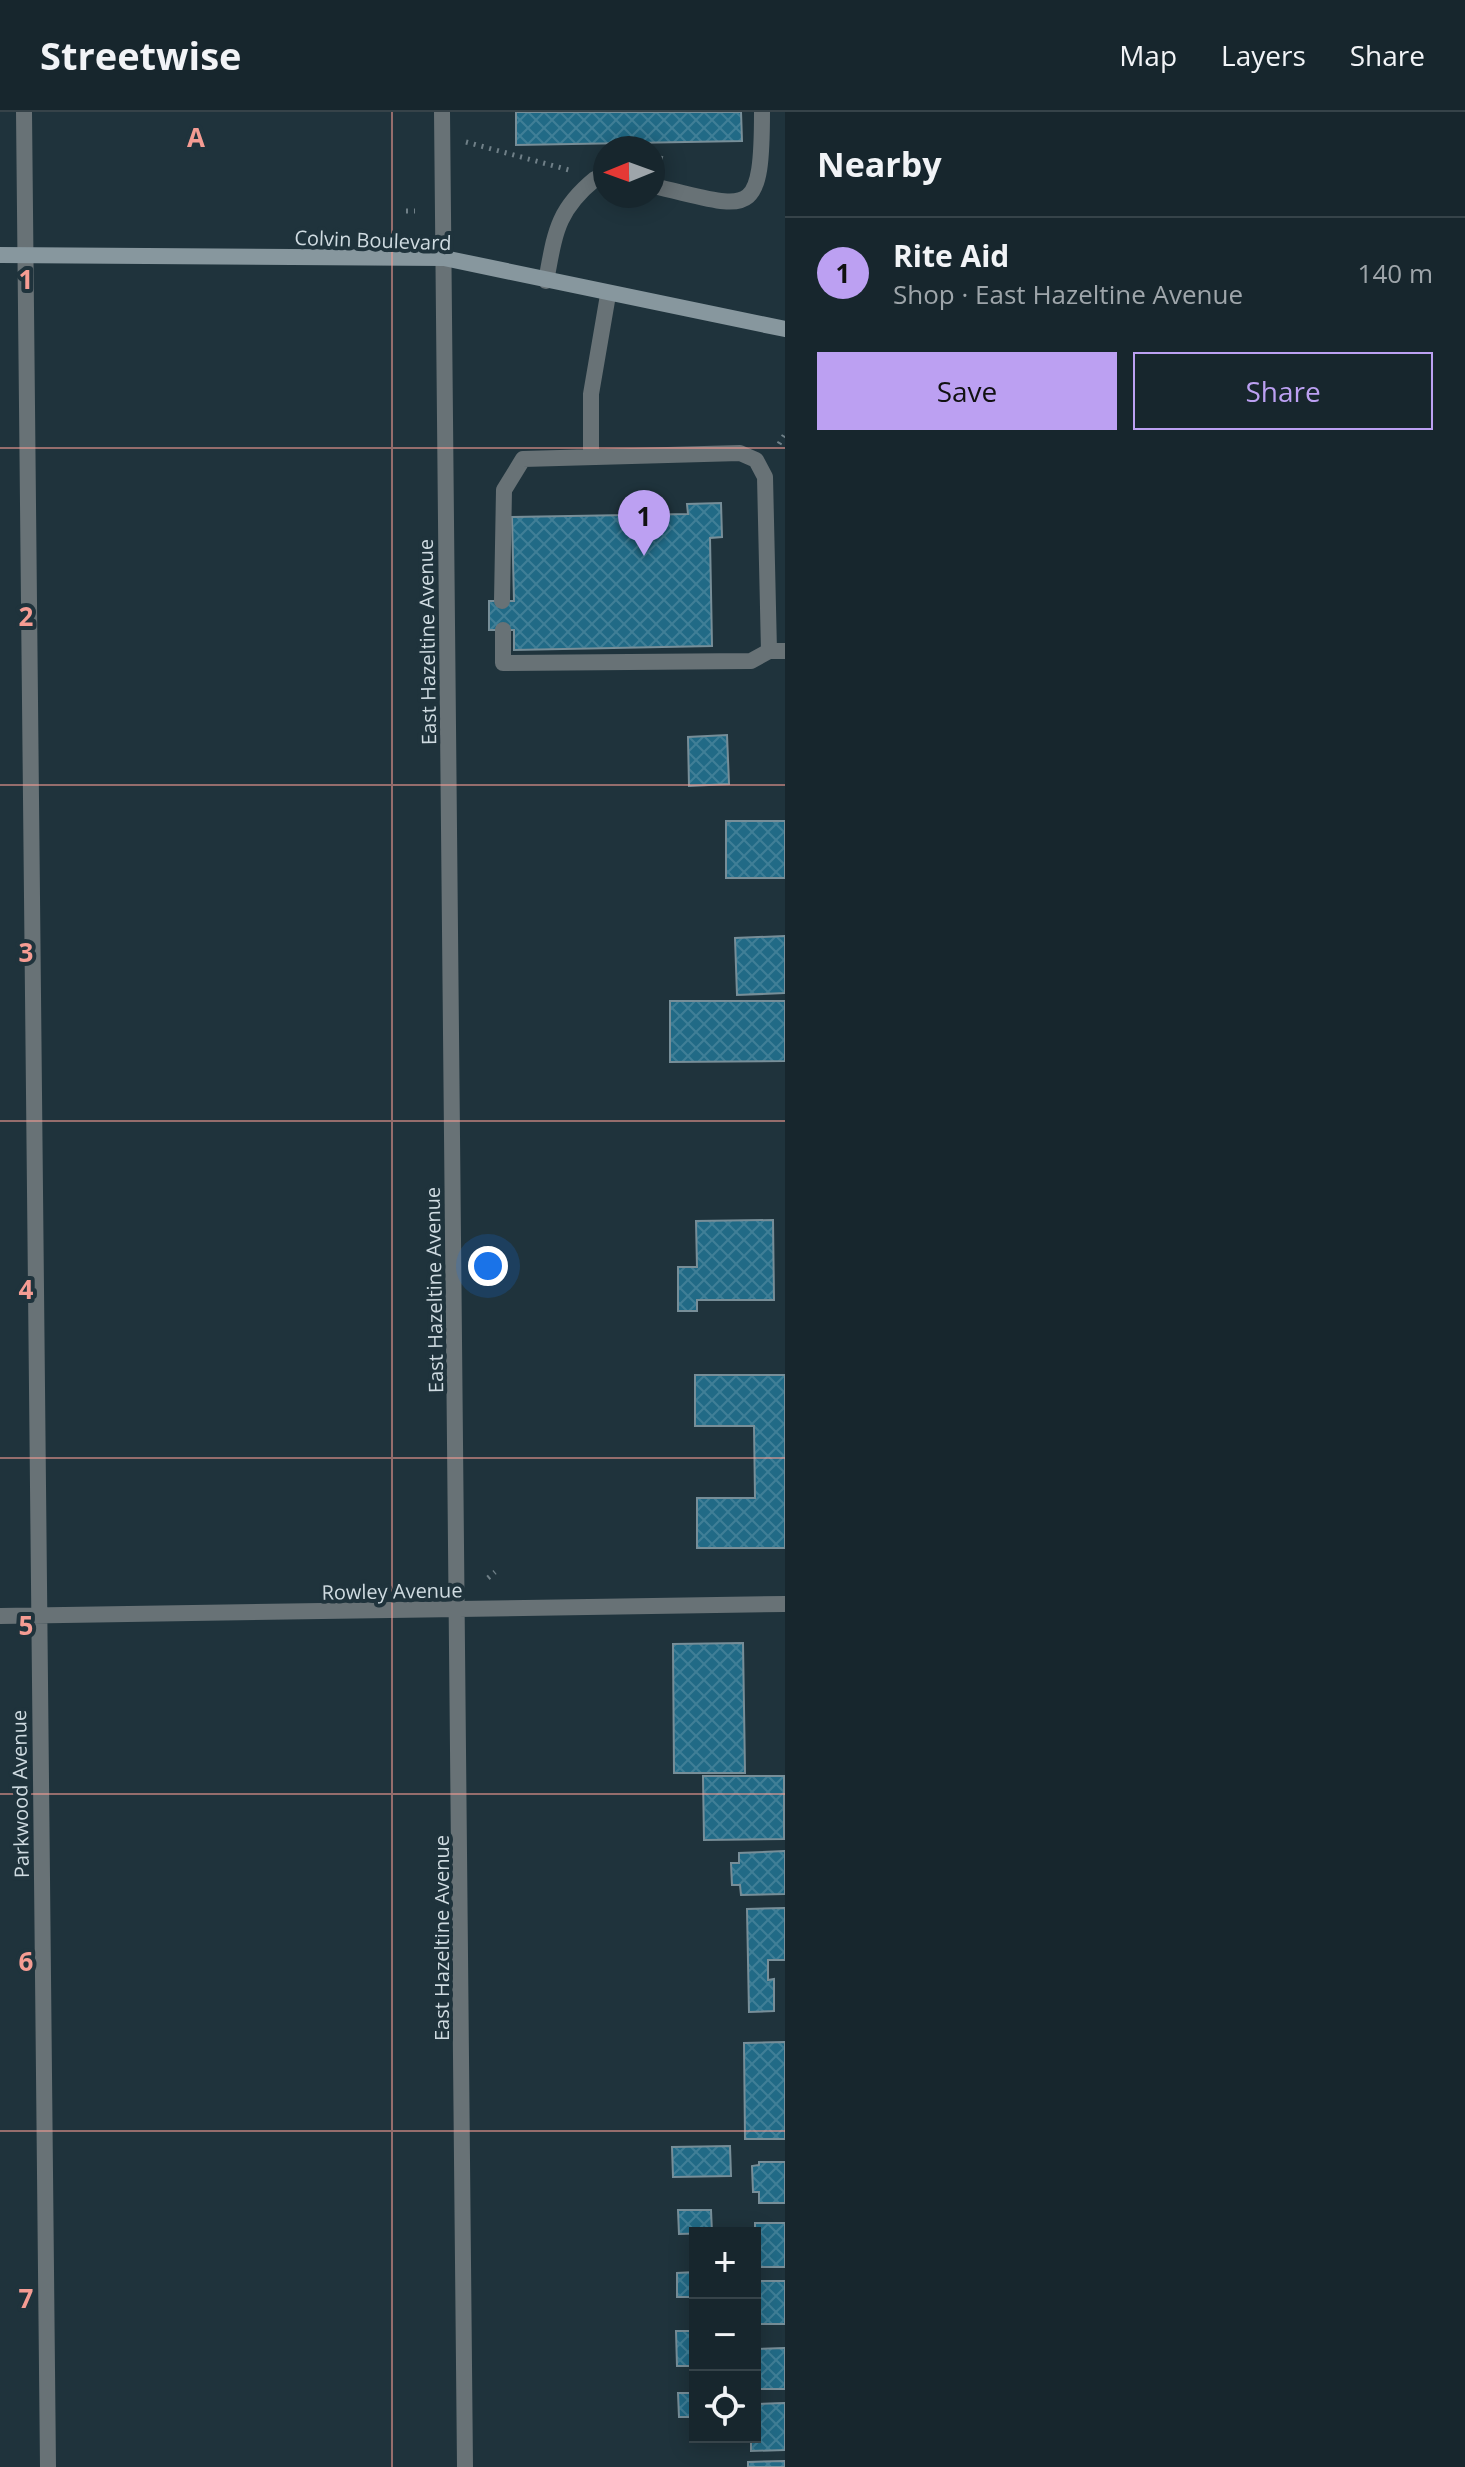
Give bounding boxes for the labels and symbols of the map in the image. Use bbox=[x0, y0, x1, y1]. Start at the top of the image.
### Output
text: A bbox=[187, 119, 205, 155]
north arrow bbox=[593, 136, 665, 208]
street label: Colvin Boulevard bbox=[294, 224, 452, 256]
text: 1 bbox=[19, 261, 33, 297]
pin: 1 bbox=[618, 490, 670, 556]
street label: East Hazeltine Avenue bbox=[412, 539, 442, 745]
text: 2 bbox=[19, 598, 34, 634]
text: 3 bbox=[19, 934, 33, 970]
street label: East Hazeltine Avenue bbox=[419, 1187, 449, 1393]
your location bbox=[468, 1246, 508, 1286]
text: 4 bbox=[19, 1271, 34, 1307]
street label: Rowley Avenue bbox=[321, 1576, 463, 1606]
text: 5 bbox=[19, 1607, 33, 1643]
street label: Parkwood Avenue bbox=[5, 1710, 35, 1878]
street label: East Hazeltine Avenue bbox=[428, 1835, 455, 2041]
text: 6 bbox=[19, 1943, 34, 1979]
text: 7 bbox=[19, 2280, 34, 2316]

